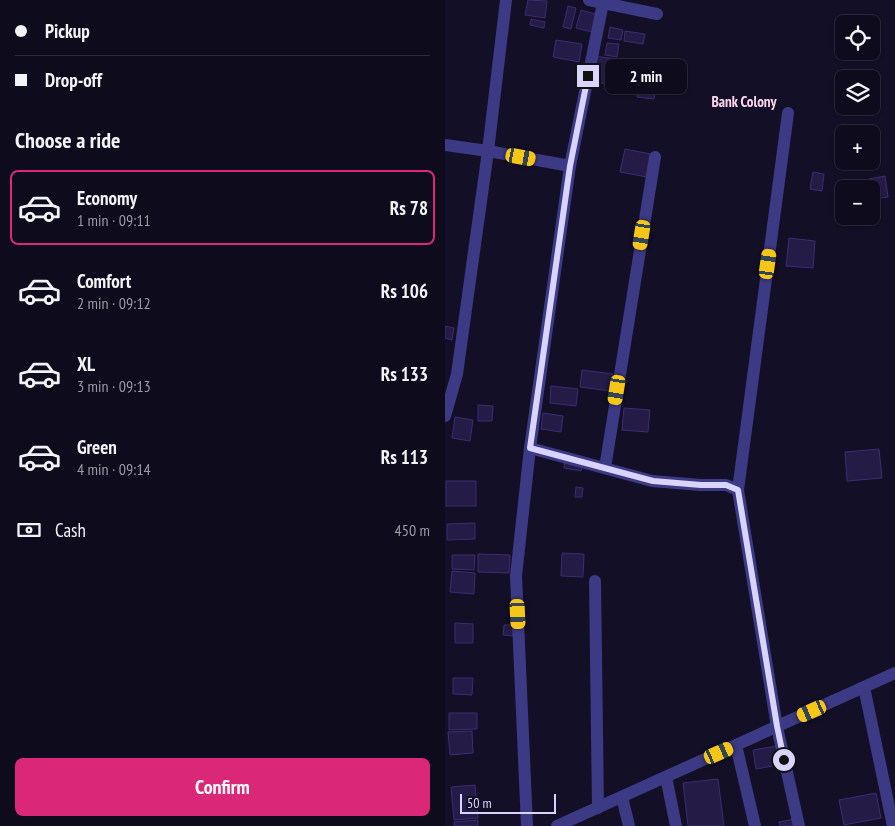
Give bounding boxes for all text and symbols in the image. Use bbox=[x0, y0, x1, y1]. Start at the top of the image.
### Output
map controls bbox=[835, 15, 880, 225]
button: locate bbox=[835, 15, 880, 60]
text: Pickup bbox=[45, 19, 90, 43]
callout: 2 min bbox=[605, 58, 688, 94]
route end bbox=[577, 65, 599, 87]
text: 2 min bbox=[630, 66, 662, 86]
text: Drop-off bbox=[45, 68, 102, 92]
button: layers bbox=[835, 70, 880, 115]
district label: Bank Colony bbox=[711, 92, 778, 111]
button: + bbox=[835, 125, 880, 170]
text: Choose a ride bbox=[15, 126, 120, 154]
car bbox=[504, 147, 537, 167]
button: − bbox=[835, 180, 880, 225]
icon: car bbox=[17, 185, 62, 230]
text: Economy bbox=[77, 186, 137, 210]
text: Rs 78 bbox=[390, 196, 428, 220]
text: 1 min · 09:11 bbox=[77, 210, 151, 230]
car bbox=[632, 219, 651, 251]
car bbox=[758, 248, 777, 280]
icon: car bbox=[17, 268, 62, 313]
text: Comfort bbox=[77, 269, 131, 293]
text: Rs 106 bbox=[381, 279, 428, 303]
text: 2 min · 09:12 bbox=[77, 293, 151, 313]
icon: car bbox=[17, 351, 62, 396]
text: XL bbox=[77, 352, 95, 376]
text: Rs 133 bbox=[381, 362, 428, 386]
car bbox=[607, 374, 626, 406]
text: 3 min · 09:13 bbox=[77, 376, 151, 396]
icon: car bbox=[17, 434, 62, 479]
text: Green bbox=[77, 435, 117, 459]
text: Rs 113 bbox=[381, 445, 428, 469]
text: 4 min · 09:14 bbox=[77, 459, 151, 479]
icon: cash bbox=[15, 516, 43, 544]
text: Cash bbox=[55, 518, 86, 542]
text: 450 m bbox=[395, 520, 430, 540]
car bbox=[509, 599, 526, 629]
car bbox=[795, 698, 828, 724]
car bbox=[702, 740, 735, 766]
route start bbox=[773, 749, 795, 771]
button: Confirm bbox=[15, 758, 430, 816]
scale bar bbox=[460, 791, 556, 814]
text: 50 m bbox=[467, 794, 492, 812]

